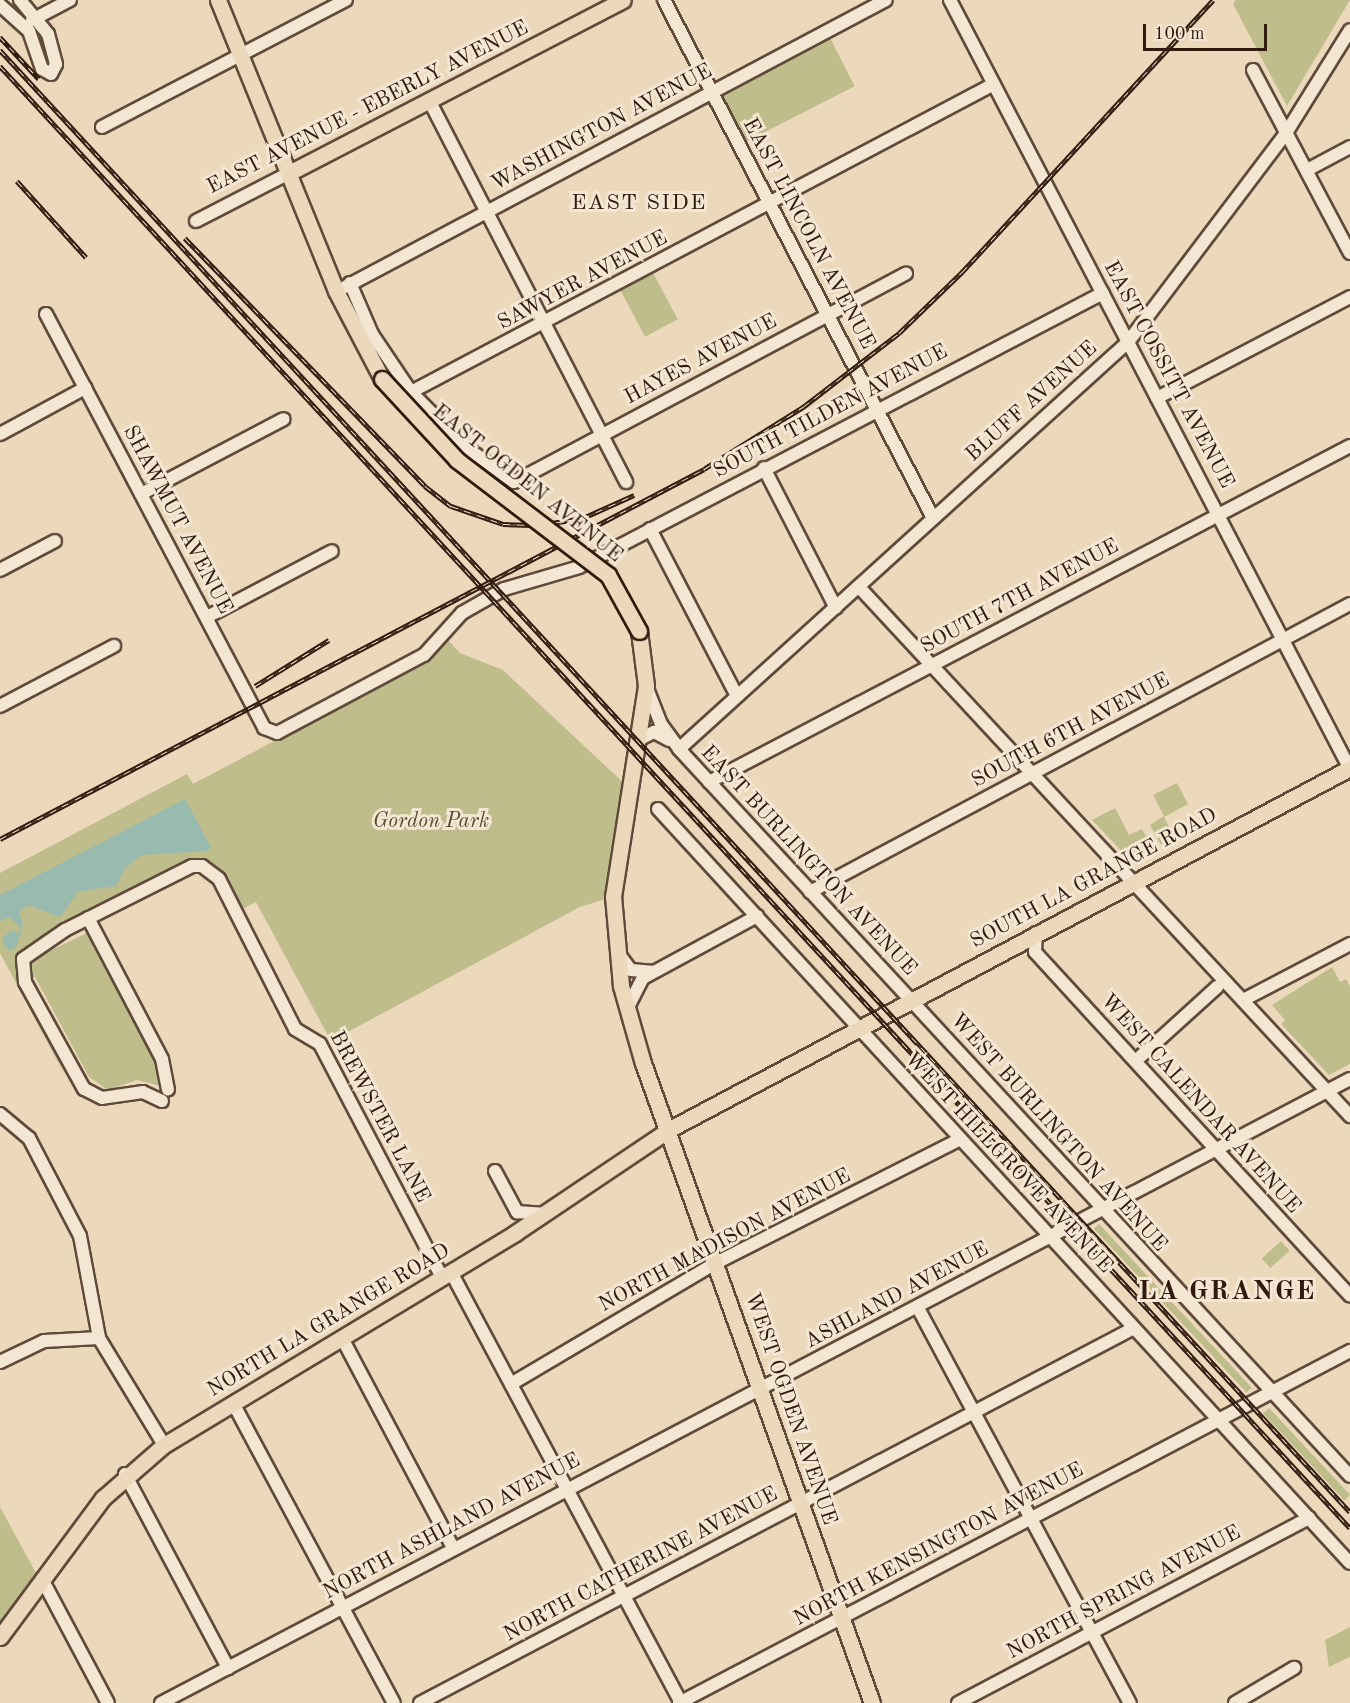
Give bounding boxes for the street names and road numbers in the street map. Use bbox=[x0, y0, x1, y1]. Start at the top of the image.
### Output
street label: EAST AVENUE - EBERLY AVENUE bbox=[203, 16, 533, 200]
street label: WASHINGTON AVENUE bbox=[487, 59, 717, 197]
street label: EAST LINCOLN AVENUE bbox=[736, 114, 880, 354]
street label: SAWYER AVENUE bbox=[494, 226, 672, 336]
street label: EAST COSSITT AVENUE bbox=[1097, 257, 1239, 493]
street label: HAYES AVENUE bbox=[620, 309, 782, 411]
street label: BLUFF AVENUE bbox=[961, 336, 1103, 468]
street label: SOUTH TILDEN AVENUE bbox=[710, 339, 952, 485]
street label: EAST OGDEN AVENUE bbox=[427, 399, 627, 569]
street label: SHAWMUT AVENUE bbox=[117, 421, 237, 619]
street label: SOUTH 7TH AVENUE bbox=[917, 534, 1123, 660]
street label: SOUTH 6TH AVENUE bbox=[968, 668, 1174, 794]
street label: EAST BURLINGTON AVENUE bbox=[695, 741, 921, 981]
street label: SOUTH LA GRANGE ROAD bbox=[966, 803, 1222, 955]
street label: WEST CALENDAR AVENUE bbox=[1095, 989, 1305, 1219]
street label: WEST BURLINGTON AVENUE bbox=[944, 1009, 1172, 1257]
street label: BREWSTER LANE bbox=[323, 1027, 435, 1207]
street label: WEST HILLGROVE AVENUE bbox=[899, 1047, 1117, 1279]
street label: NORTH MADISON AVENUE bbox=[595, 1164, 855, 1318]
street label: ASHLAND AVENUE bbox=[801, 1237, 993, 1355]
street label: NORTH LA GRANGE ROAD bbox=[203, 1239, 455, 1403]
street label: WEST OGDEN AVENUE bbox=[738, 1290, 842, 1528]
street label: NORTH ASHLAND AVENUE bbox=[319, 1448, 585, 1606]
street label: NORTH KENSINGTON AVENUE bbox=[790, 1458, 1088, 1632]
street label: NORTH CATHERINE AVENUE bbox=[500, 1482, 782, 1648]
street label: NORTH SPRING AVENUE bbox=[1003, 1521, 1245, 1665]

